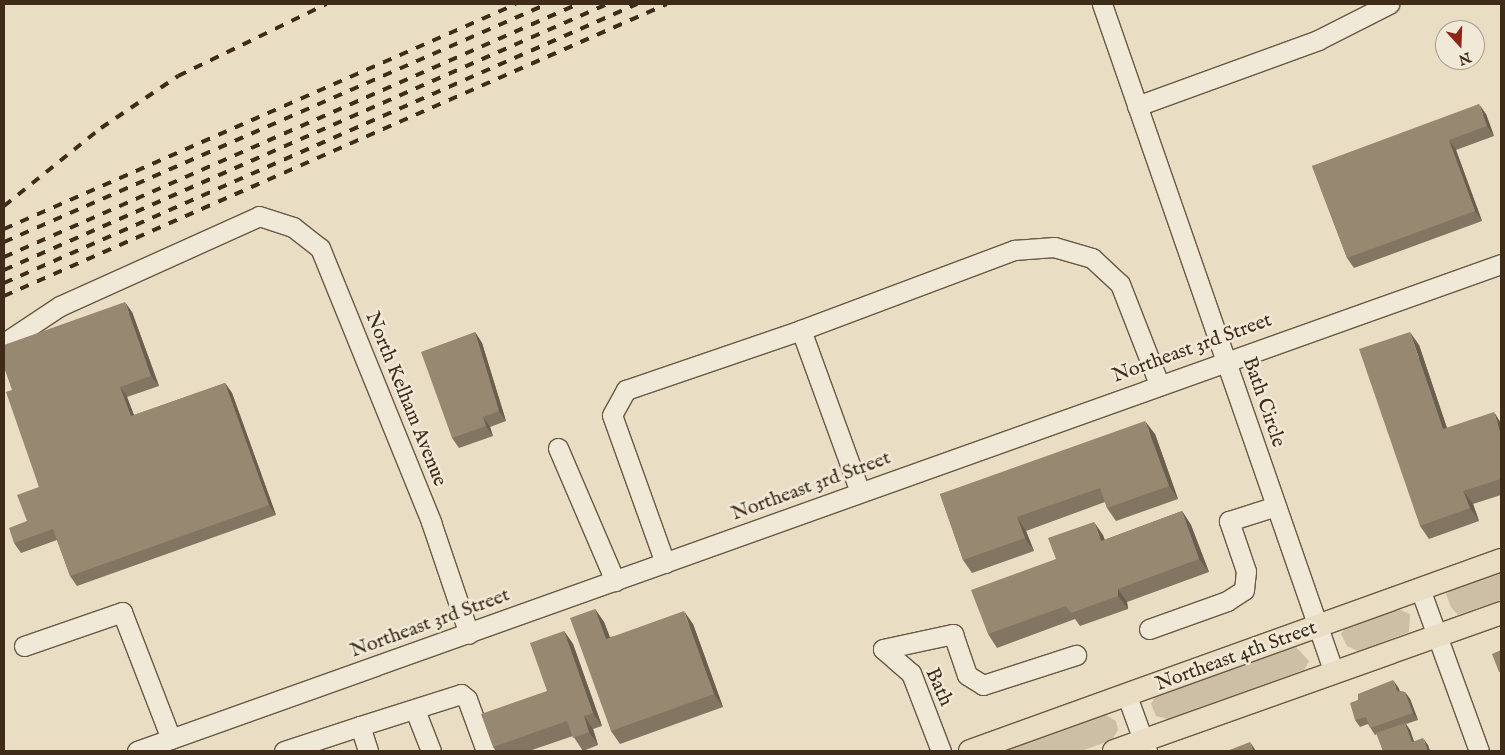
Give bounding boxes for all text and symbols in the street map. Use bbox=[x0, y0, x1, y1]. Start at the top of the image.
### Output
north arrow bbox=[1435, 20, 1485, 70]
text: N bbox=[1456, 48, 1474, 69]
street label: North Kelham Avenue bbox=[360, 308, 452, 490]
street label: Northeast 3rd Street bbox=[1109, 308, 1275, 388]
street label: Bath Circle bbox=[1237, 354, 1291, 450]
street label: Northeast 3rd Street bbox=[728, 446, 894, 526]
street label: Northeast 3rd Street bbox=[347, 583, 513, 663]
street label: Northeast 4th Street bbox=[1152, 616, 1320, 696]
street label: Bath bbox=[920, 664, 958, 710]

